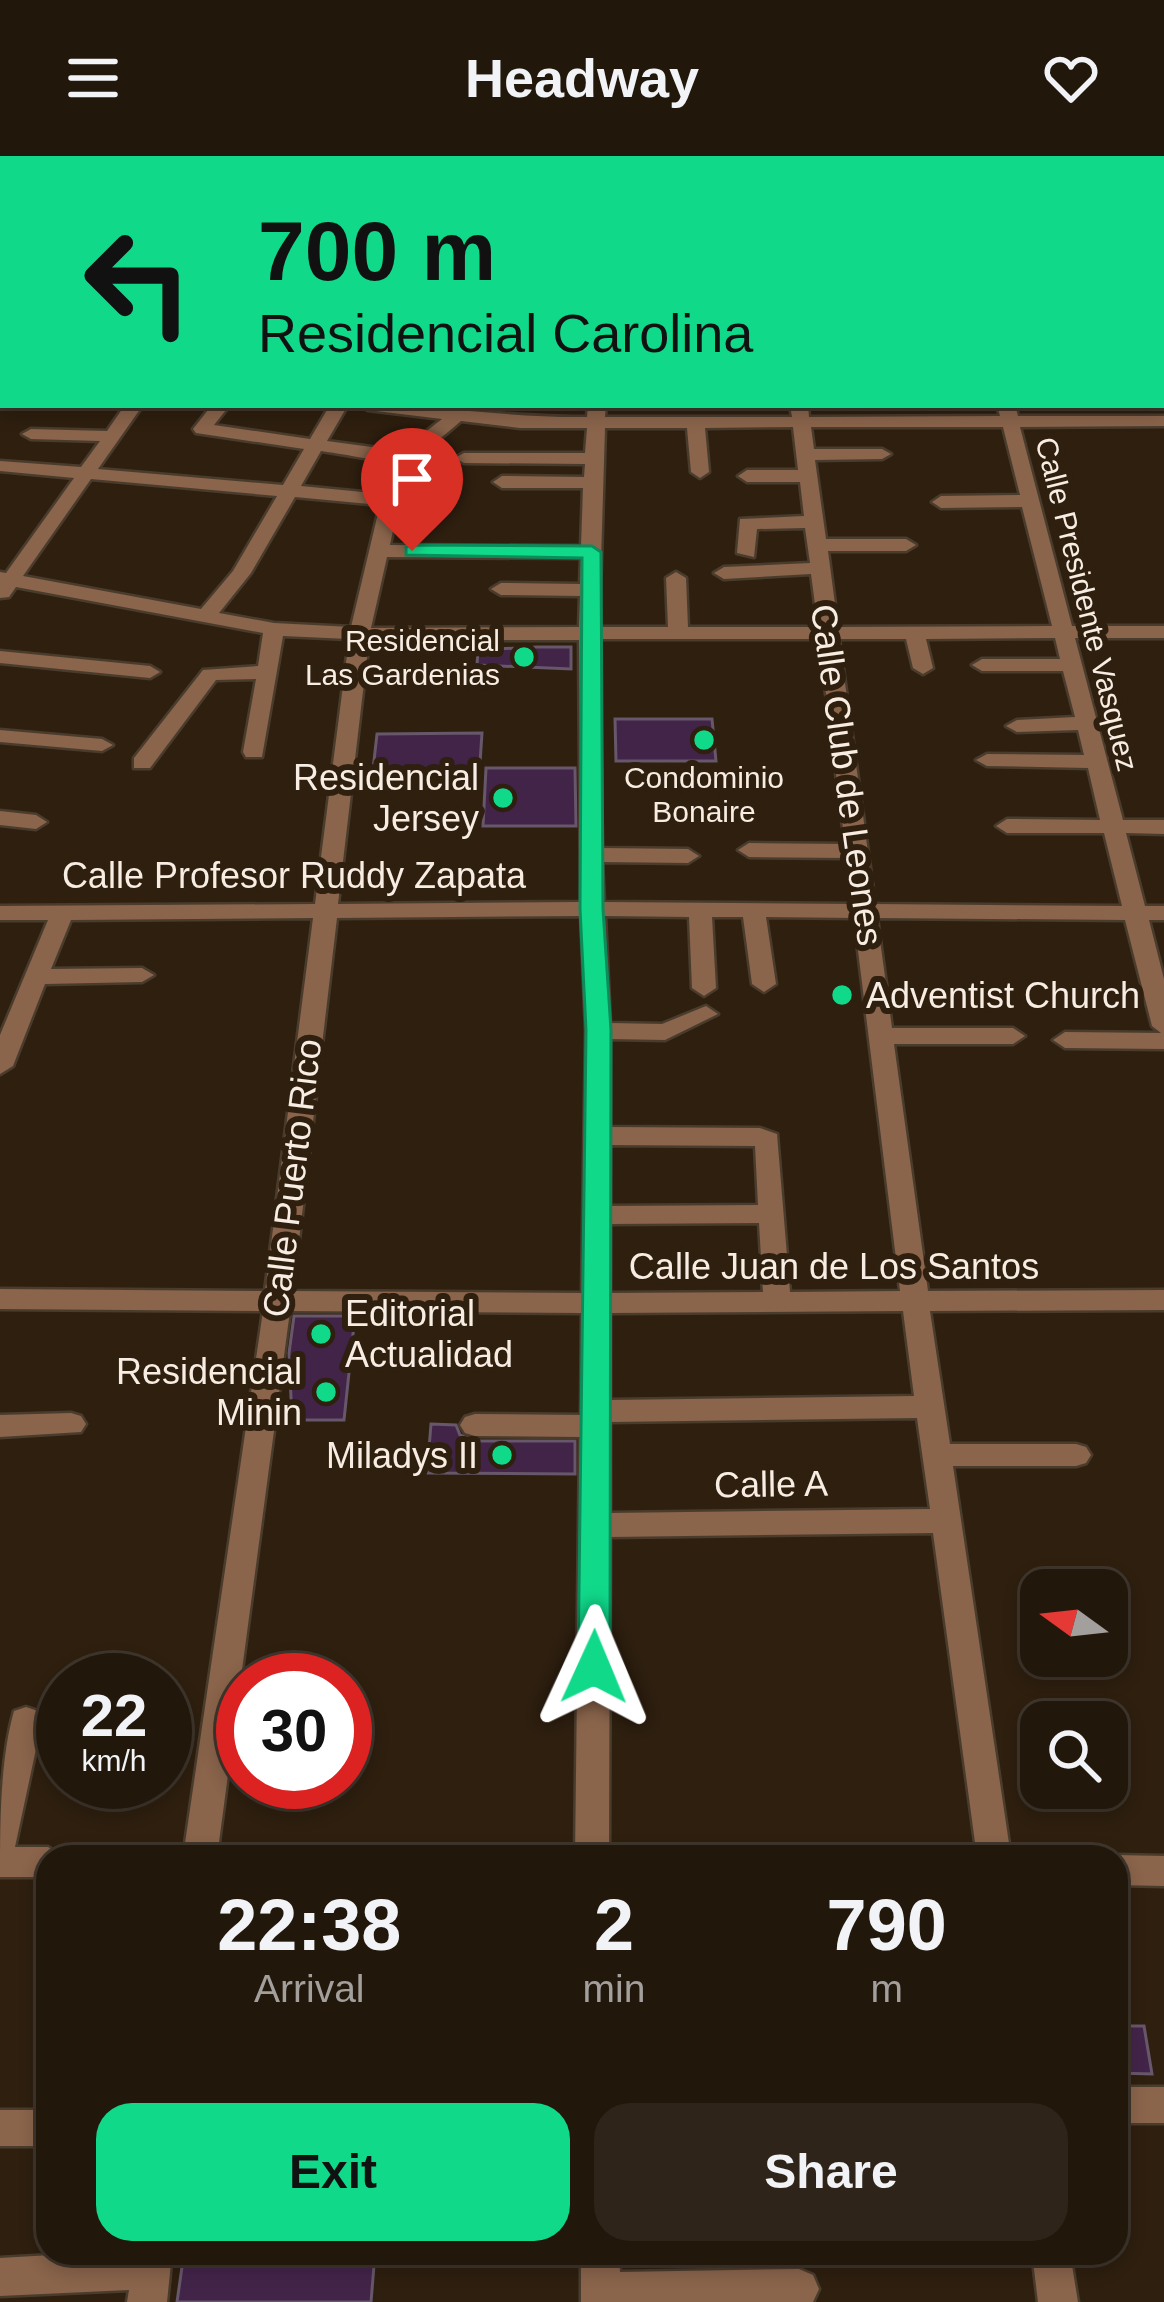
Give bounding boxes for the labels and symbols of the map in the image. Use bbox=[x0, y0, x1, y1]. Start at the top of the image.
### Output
pin bbox=[361, 428, 463, 551]
street label: Calle Presidente Vasquez bbox=[1030, 434, 1144, 774]
street label: Calle Club de Leones bbox=[803, 602, 891, 948]
place label: Residencial Las Gardenias bbox=[305, 624, 500, 691]
marker: Residencial Las Gardenias bbox=[511, 644, 537, 670]
marker: Condominio Bonaire bbox=[691, 727, 717, 753]
place label: Residencial Jersey bbox=[293, 757, 479, 839]
place label: Condominio Bonaire bbox=[624, 761, 784, 828]
marker: Residencial Jersey bbox=[490, 785, 516, 811]
street label: Calle Profesor Ruddy Zapata bbox=[62, 855, 527, 896]
place label: Adventist Church bbox=[866, 975, 1140, 1016]
marker: Adventist Church bbox=[829, 982, 855, 1008]
street label: Calle Puerto Rico bbox=[255, 1036, 329, 1320]
street label: Calle Juan de Los Santos bbox=[629, 1246, 1039, 1287]
place label: Editorial Actualidad bbox=[345, 1293, 513, 1375]
marker: Editorial Actualidad bbox=[308, 1321, 334, 1347]
place label: Residencial Minin bbox=[116, 1351, 302, 1433]
marker: Residencial Minin bbox=[313, 1379, 339, 1405]
place label: Miladys II bbox=[326, 1435, 478, 1476]
marker: Miladys II bbox=[489, 1442, 515, 1468]
street label: Calle A bbox=[714, 1463, 828, 1505]
north arrow bbox=[1020, 1569, 1128, 1677]
position arrow bbox=[531, 1604, 657, 1730]
speed limit sign: 30 bbox=[216, 1653, 372, 1809]

